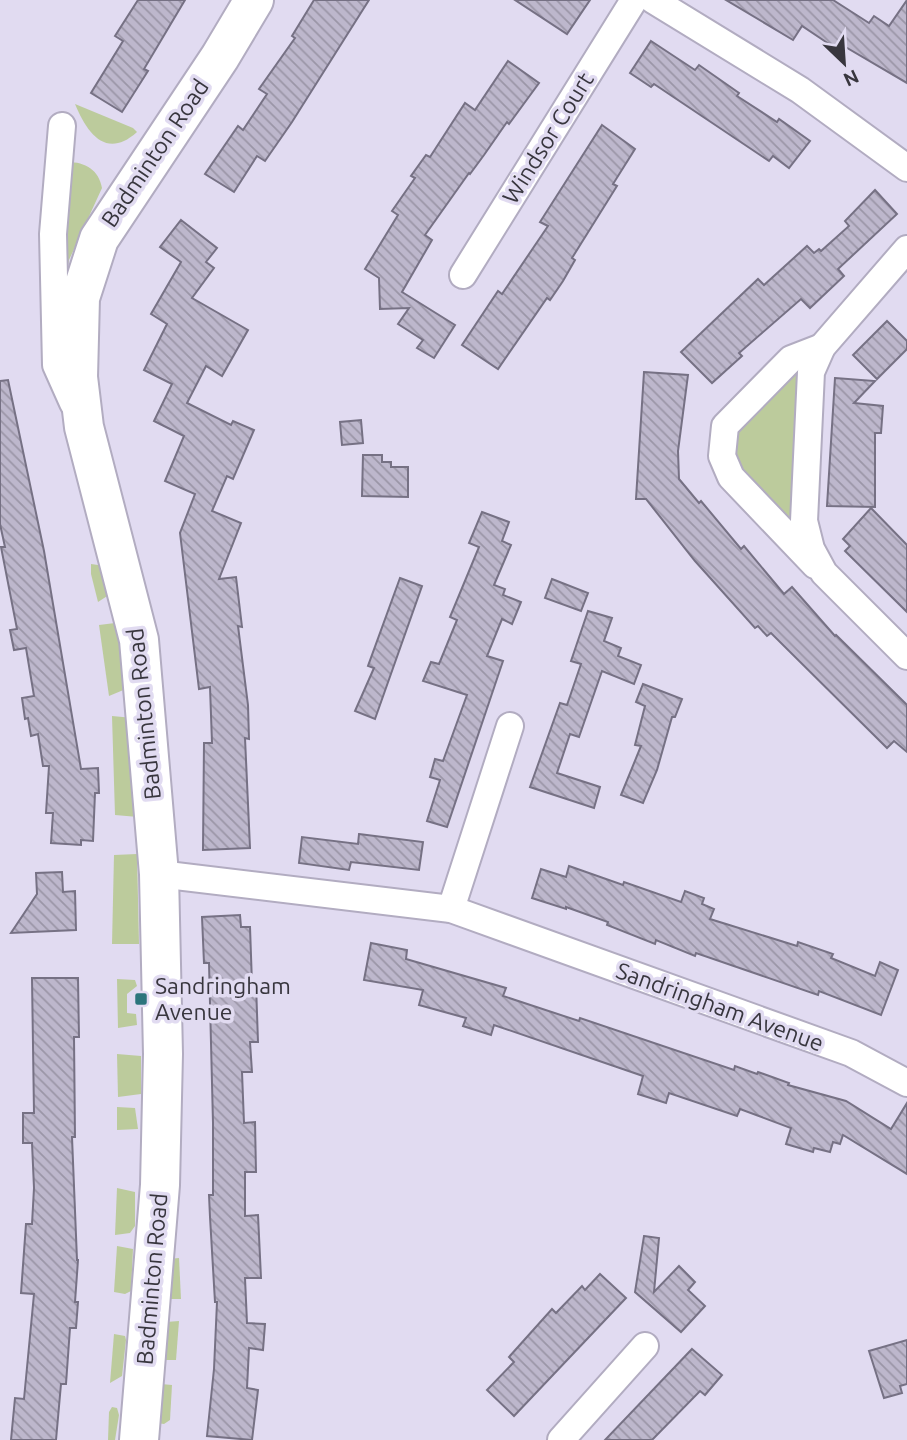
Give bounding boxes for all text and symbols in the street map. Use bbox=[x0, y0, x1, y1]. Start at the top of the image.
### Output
north arrow bbox=[809, 28, 879, 98]
text: N bbox=[840, 65, 862, 91]
street label: Windsor Court bbox=[497, 68, 598, 208]
street label: Badminton Road bbox=[96, 74, 213, 231]
street label: Badminton Road bbox=[122, 627, 165, 801]
street label: Sandringham Avenue bbox=[613, 957, 827, 1056]
place label: Sandringham Avenue bbox=[155, 973, 291, 1024]
marker: Sandringham Avenue bbox=[133, 991, 149, 1007]
street label: Badminton Road bbox=[132, 1192, 171, 1366]

